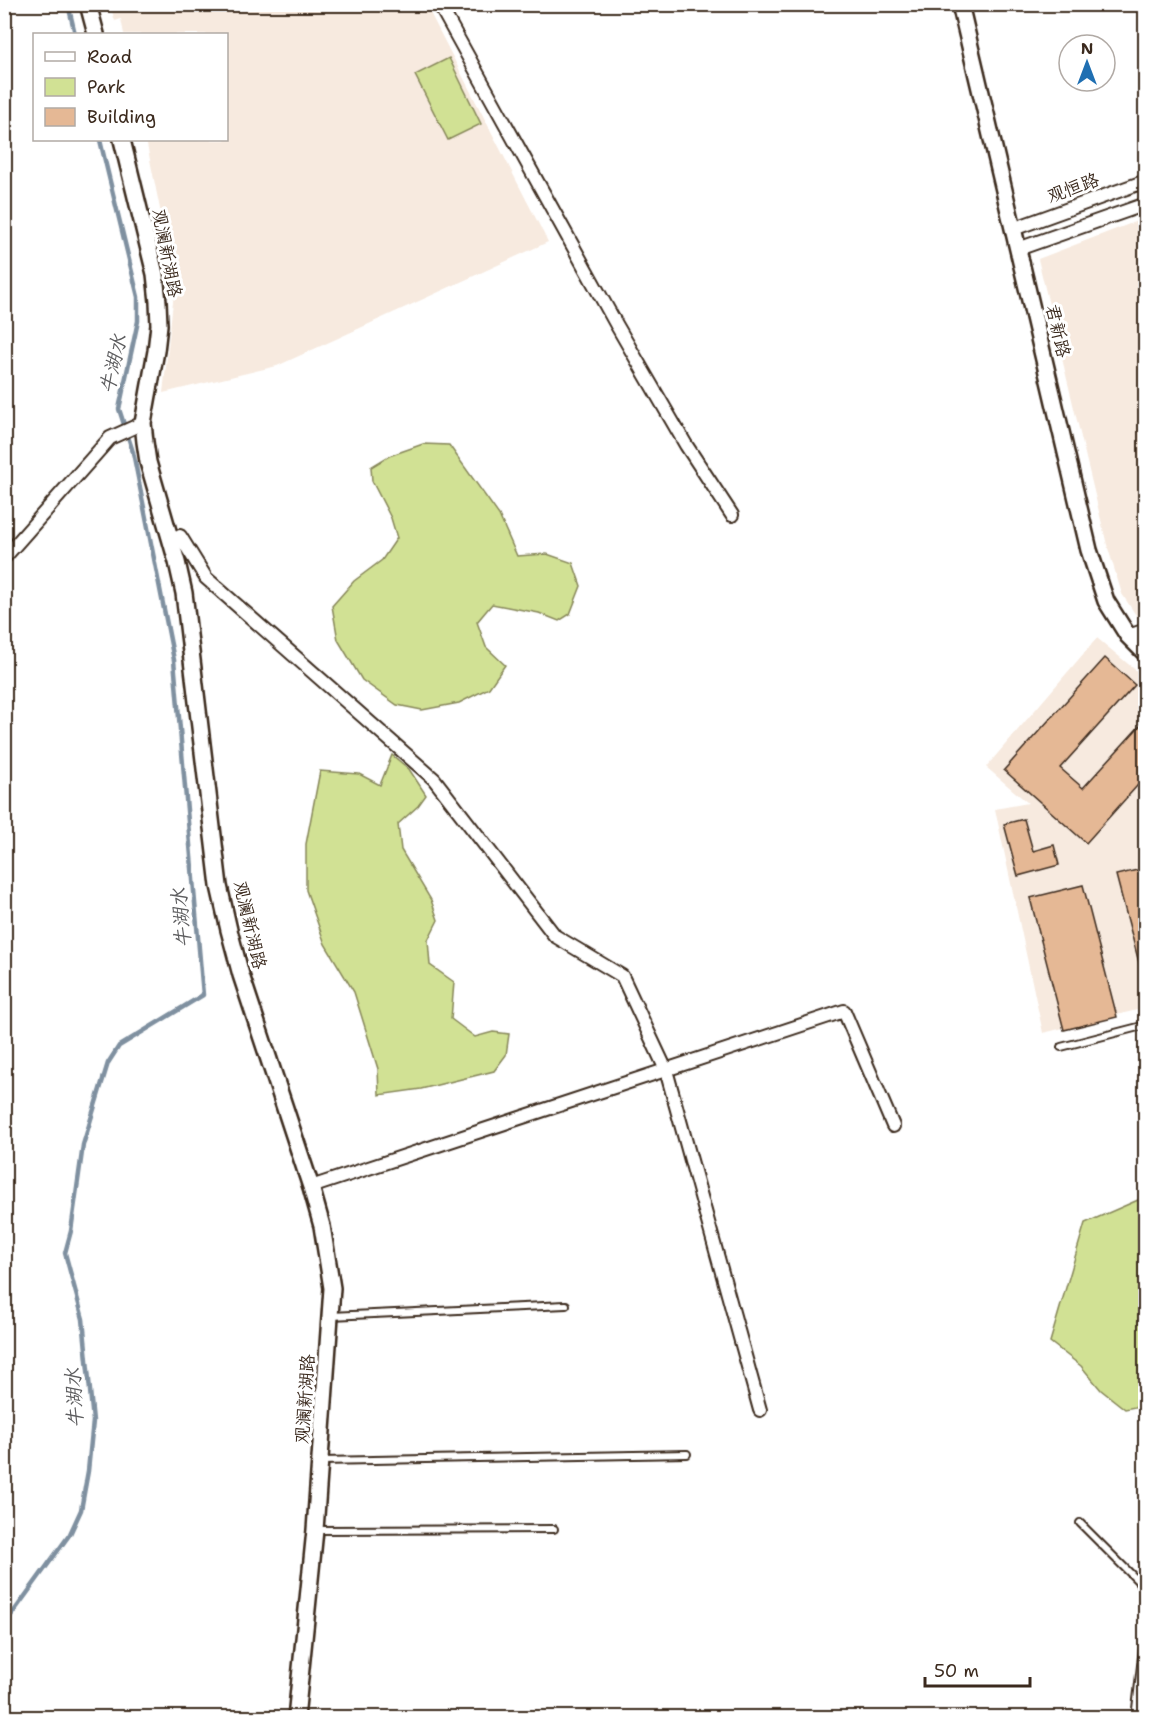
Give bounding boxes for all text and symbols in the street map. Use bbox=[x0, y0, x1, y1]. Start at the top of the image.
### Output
legend bbox=[33, 33, 228, 141]
north arrow bbox=[1057, 33, 1117, 93]
text: N bbox=[1081, 38, 1093, 59]
text: Road bbox=[87, 45, 132, 69]
text: Park bbox=[87, 75, 126, 99]
text: Building bbox=[87, 105, 156, 129]
street label: 观恒路 bbox=[1044, 167, 1102, 209]
street label: 观澜新湖路 bbox=[147, 207, 187, 299]
street label: 君新路 bbox=[1040, 302, 1076, 360]
water label: 牛湖水 bbox=[94, 331, 133, 396]
street label: 观澜新湖路 bbox=[228, 878, 272, 972]
water label: 牛湖水 bbox=[165, 886, 197, 949]
street label: 观澜新湖路 bbox=[290, 1353, 320, 1445]
water label: 牛湖水 bbox=[59, 1366, 89, 1429]
scale bar bbox=[925, 1650, 1030, 1688]
text: 50 m bbox=[934, 1659, 979, 1683]

